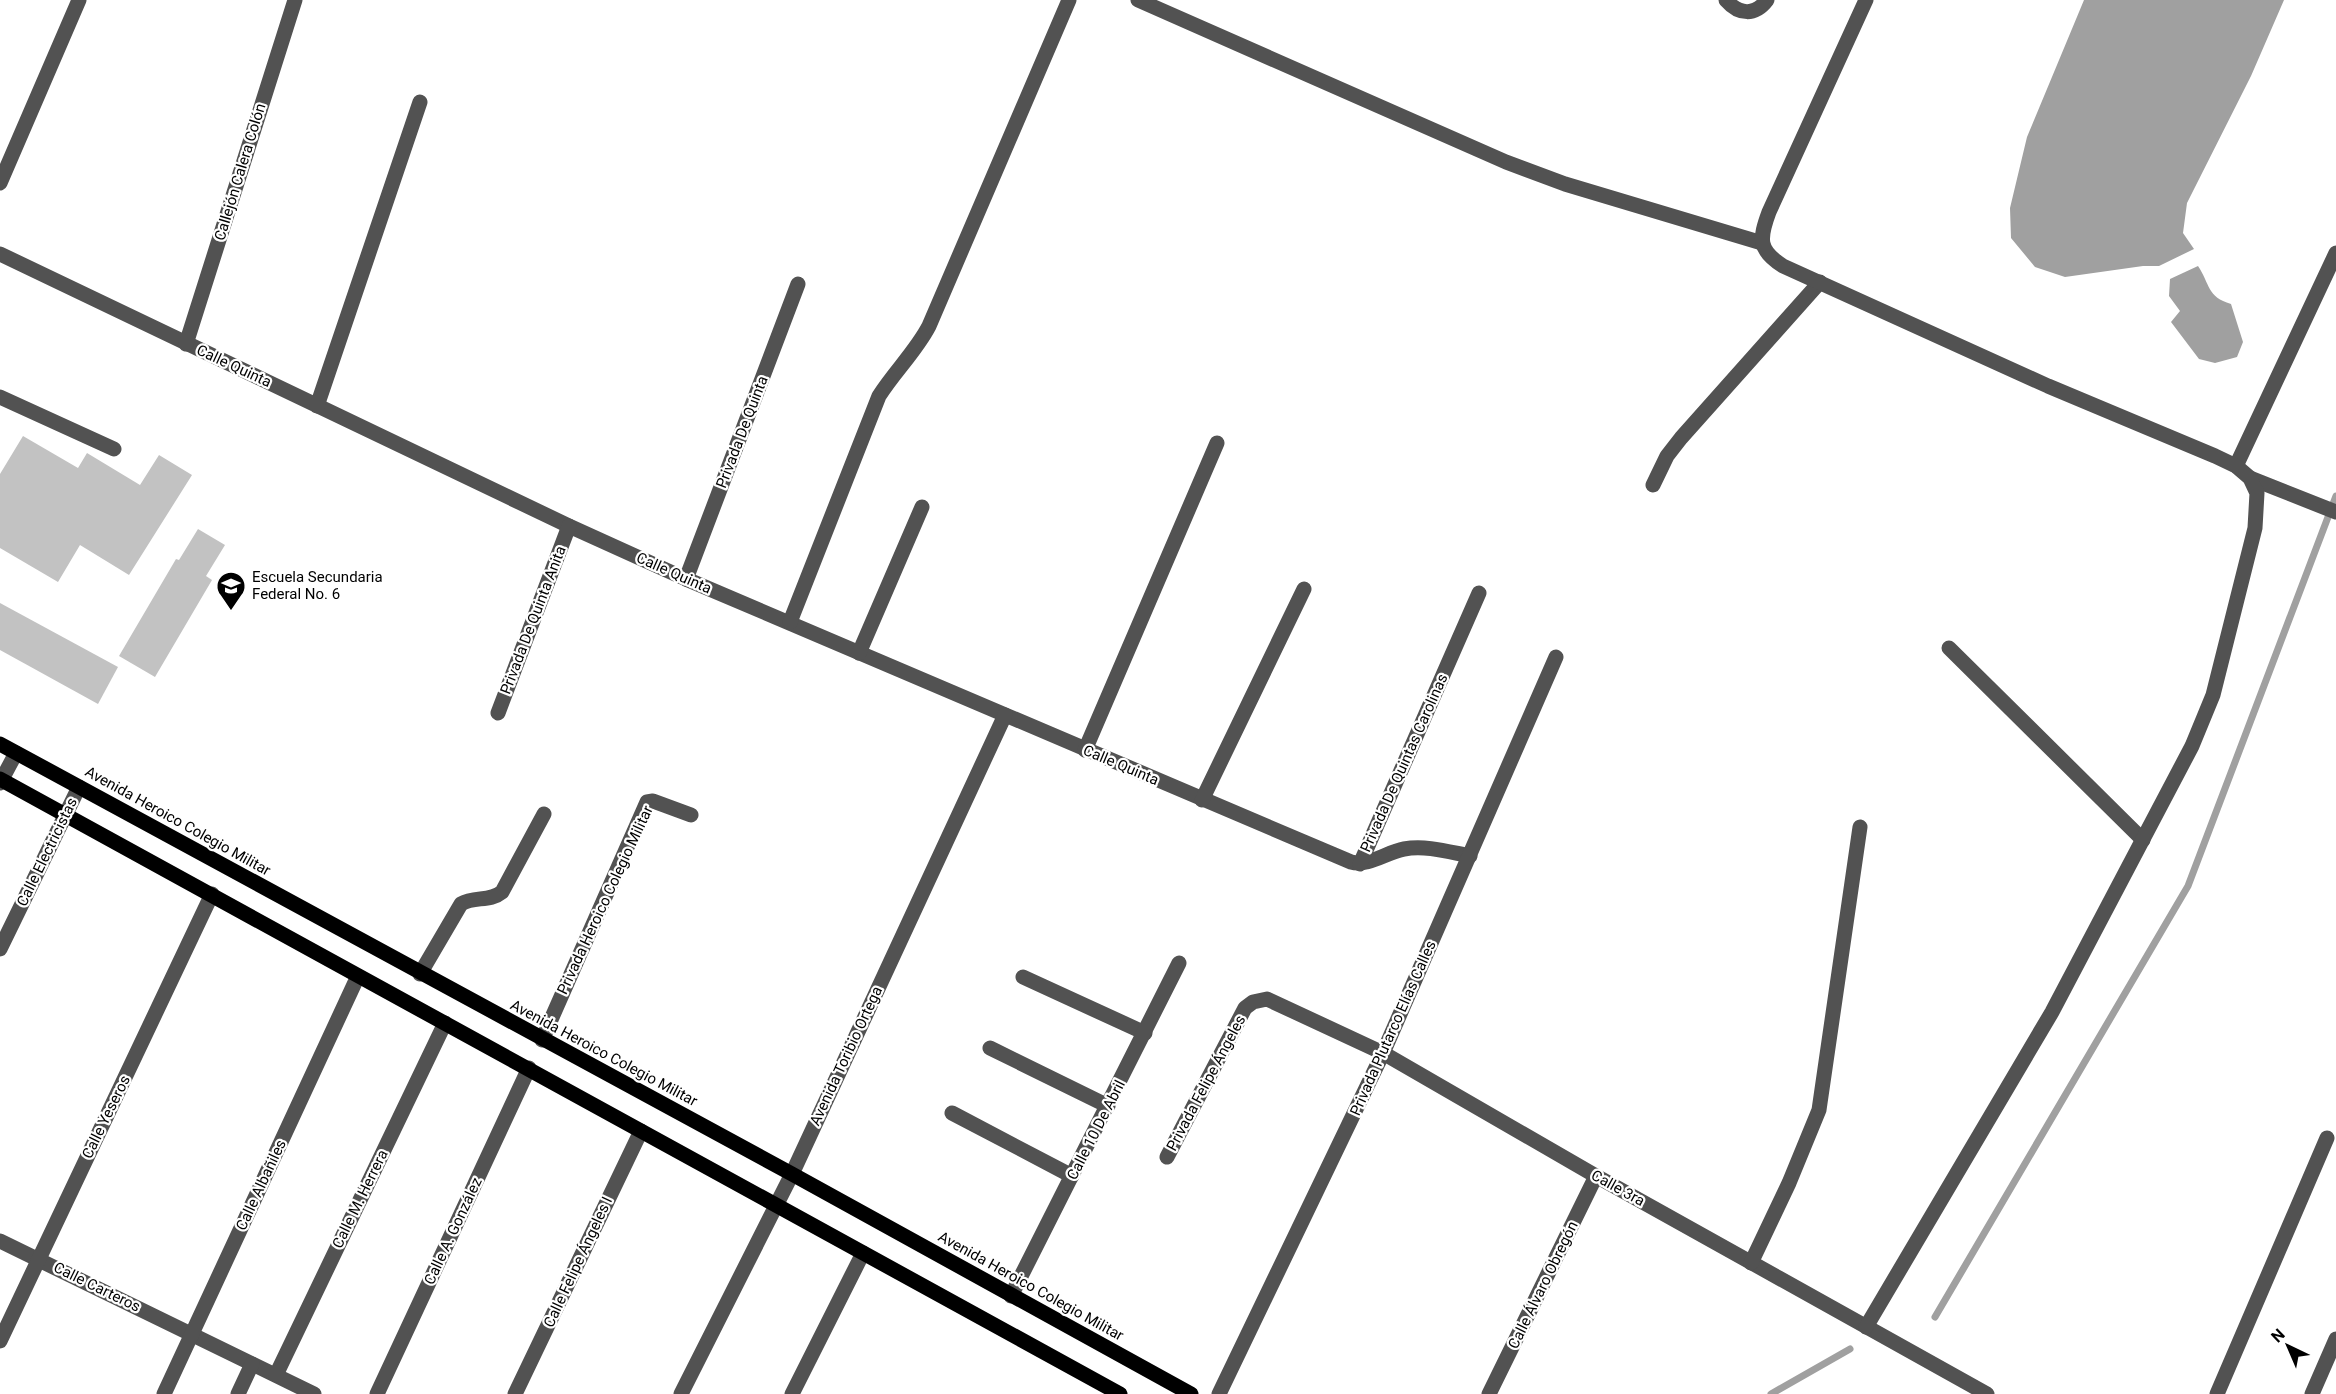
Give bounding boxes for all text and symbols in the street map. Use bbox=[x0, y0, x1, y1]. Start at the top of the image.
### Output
street label: Callejón Calera Colón bbox=[211, 101, 269, 243]
street label: Calle Quinta bbox=[194, 341, 274, 391]
street label: Privada De Quinta bbox=[712, 373, 772, 491]
street label: Privada De Quinta Anita bbox=[496, 543, 570, 697]
street label: Calle Quinta bbox=[634, 548, 714, 598]
place label: Escuela Secundaria Federal No. 6 bbox=[252, 568, 383, 603]
school or university icon: Escuela Secundaria Federal No. 6 bbox=[215, 570, 247, 612]
street label: Privada De Quintas Carolinas bbox=[1356, 671, 1452, 855]
street label: Calle Quinta bbox=[1080, 741, 1162, 789]
street label: Avenida Heroico Colegio Militar bbox=[82, 762, 274, 880]
street label: Calle Electricistas bbox=[13, 795, 81, 909]
street label: Privada Heroico Colegio Militar bbox=[553, 803, 657, 997]
street label: Privada Plutarco Elías Calles bbox=[1346, 938, 1440, 1118]
street label: Avenida Toribio Ortega bbox=[806, 984, 886, 1128]
street label: Avenida Heroico Colegio Militar bbox=[507, 996, 701, 1110]
street label: Privada Felipe Ángeles bbox=[1163, 1012, 1249, 1154]
street label: Calle Yeseros bbox=[78, 1072, 134, 1162]
street label: Calle 10 De Abril bbox=[1063, 1077, 1129, 1183]
street label: Calle Albañiles bbox=[232, 1137, 290, 1233]
street label: Calle M. Herrera bbox=[328, 1147, 392, 1251]
street label: Calle 3ra bbox=[1588, 1166, 1648, 1210]
street label: Calle A. González bbox=[420, 1175, 486, 1287]
street label: Calle Felipe Ángeles I bbox=[540, 1194, 616, 1330]
street label: Calle Álvaro Obregón bbox=[1504, 1218, 1582, 1352]
street label: Avenida Heroico Colegio Militar bbox=[935, 1227, 1127, 1345]
street label: Calle Carteros bbox=[51, 1258, 143, 1316]
north arrow bbox=[2258, 1316, 2318, 1376]
text: N bbox=[2267, 1325, 2289, 1346]

